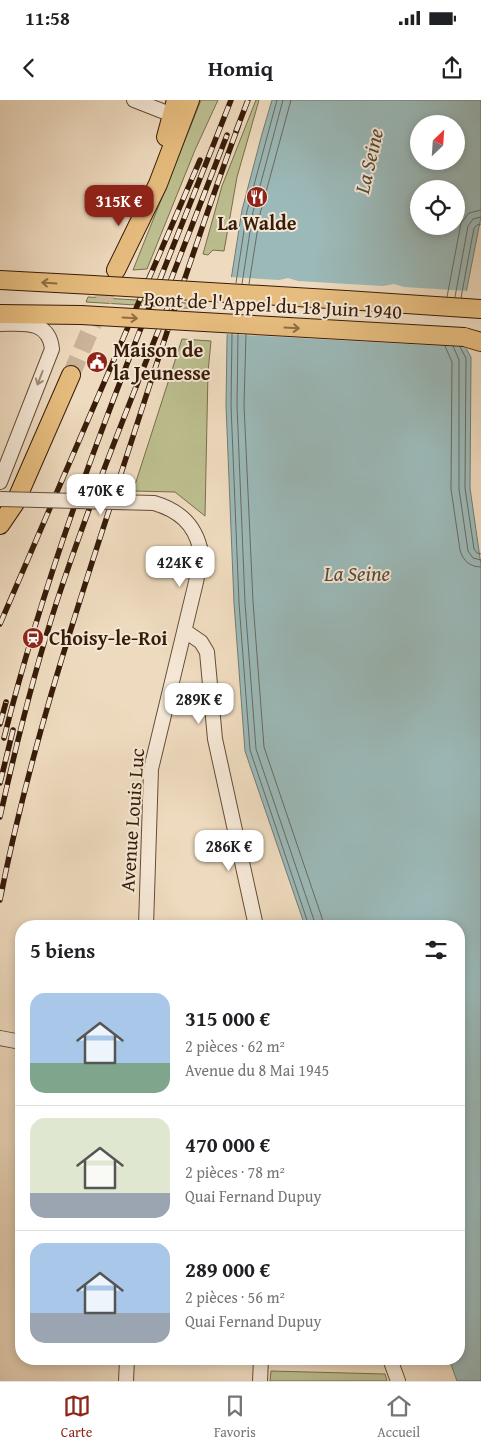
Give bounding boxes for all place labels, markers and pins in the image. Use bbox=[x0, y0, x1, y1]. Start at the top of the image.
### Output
pin: 315K € bbox=[78, 184, 160, 227]
restaurant icon: La Walde bbox=[245, 185, 269, 209]
place label: La Walde bbox=[217, 208, 297, 237]
place label: Maison de la Jeunesse bbox=[113, 335, 211, 387]
public building icon: Maison de la Jeunesse bbox=[85, 350, 109, 374]
pin: 470K € bbox=[60, 474, 142, 516]
pin: 424K € bbox=[139, 546, 221, 588]
place label: Choisy-le-Roi bbox=[49, 623, 168, 652]
station icon: Choisy-le-Roi bbox=[21, 626, 45, 650]
pin: 289K € bbox=[158, 682, 240, 725]
pin: 286K € bbox=[188, 830, 270, 872]

